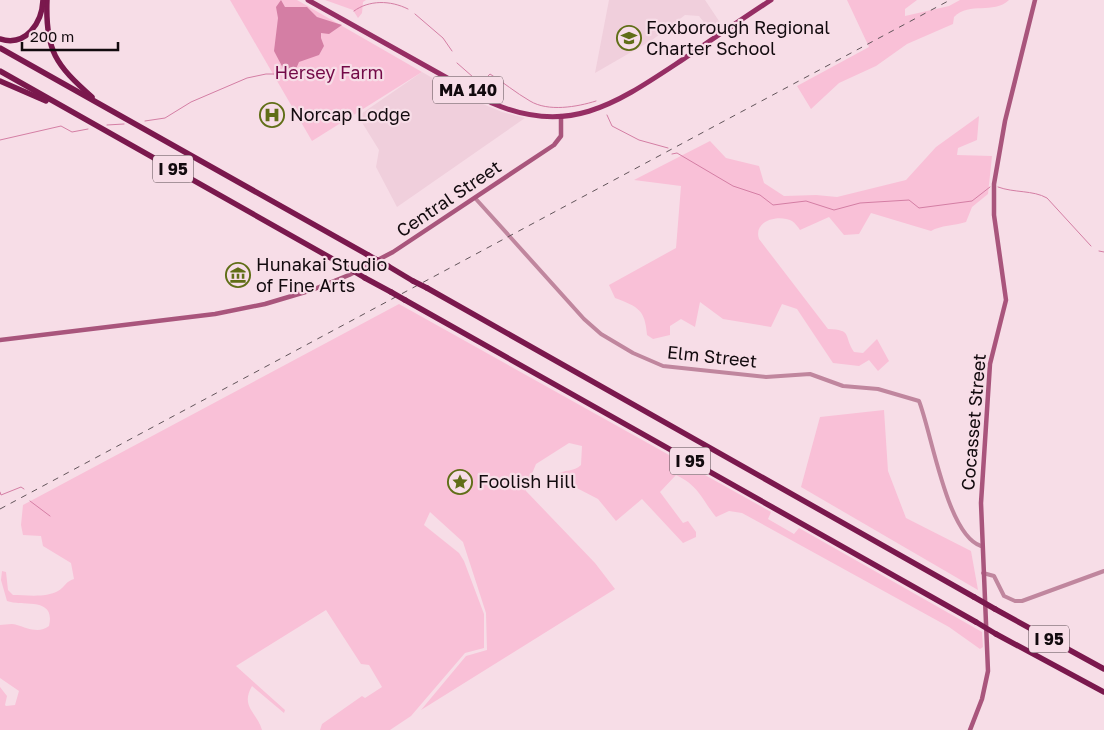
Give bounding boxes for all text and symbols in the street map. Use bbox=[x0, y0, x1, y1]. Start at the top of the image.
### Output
place label: Foxborough Regional Charter School bbox=[646, 16, 830, 59]
scale bar bbox=[22, 20, 119, 52]
school or university icon: Foxborough Regional Charter School bbox=[616, 25, 642, 51]
text: 200 m bbox=[30, 27, 74, 45]
park label: Hersey Farm bbox=[275, 61, 383, 83]
road number: MA 140 bbox=[433, 76, 503, 104]
hospital icon: Norcap Lodge bbox=[259, 102, 285, 128]
place label: Norcap Lodge bbox=[290, 103, 410, 125]
street label: Central Street bbox=[392, 155, 505, 241]
road number: I 95 bbox=[153, 156, 193, 182]
place label: Hunakai Studio of Fine Arts bbox=[256, 253, 387, 296]
museum icon: Hunakai Studio of Fine Arts bbox=[225, 262, 251, 288]
street label: Elm Street bbox=[666, 340, 758, 372]
street label: Cocasset Street bbox=[956, 352, 990, 491]
road number: I 95 bbox=[670, 448, 710, 474]
place icon: Foolish Hill bbox=[447, 469, 473, 495]
place label: Foolish Hill bbox=[478, 470, 576, 492]
road number: I 95 bbox=[1029, 626, 1069, 652]

